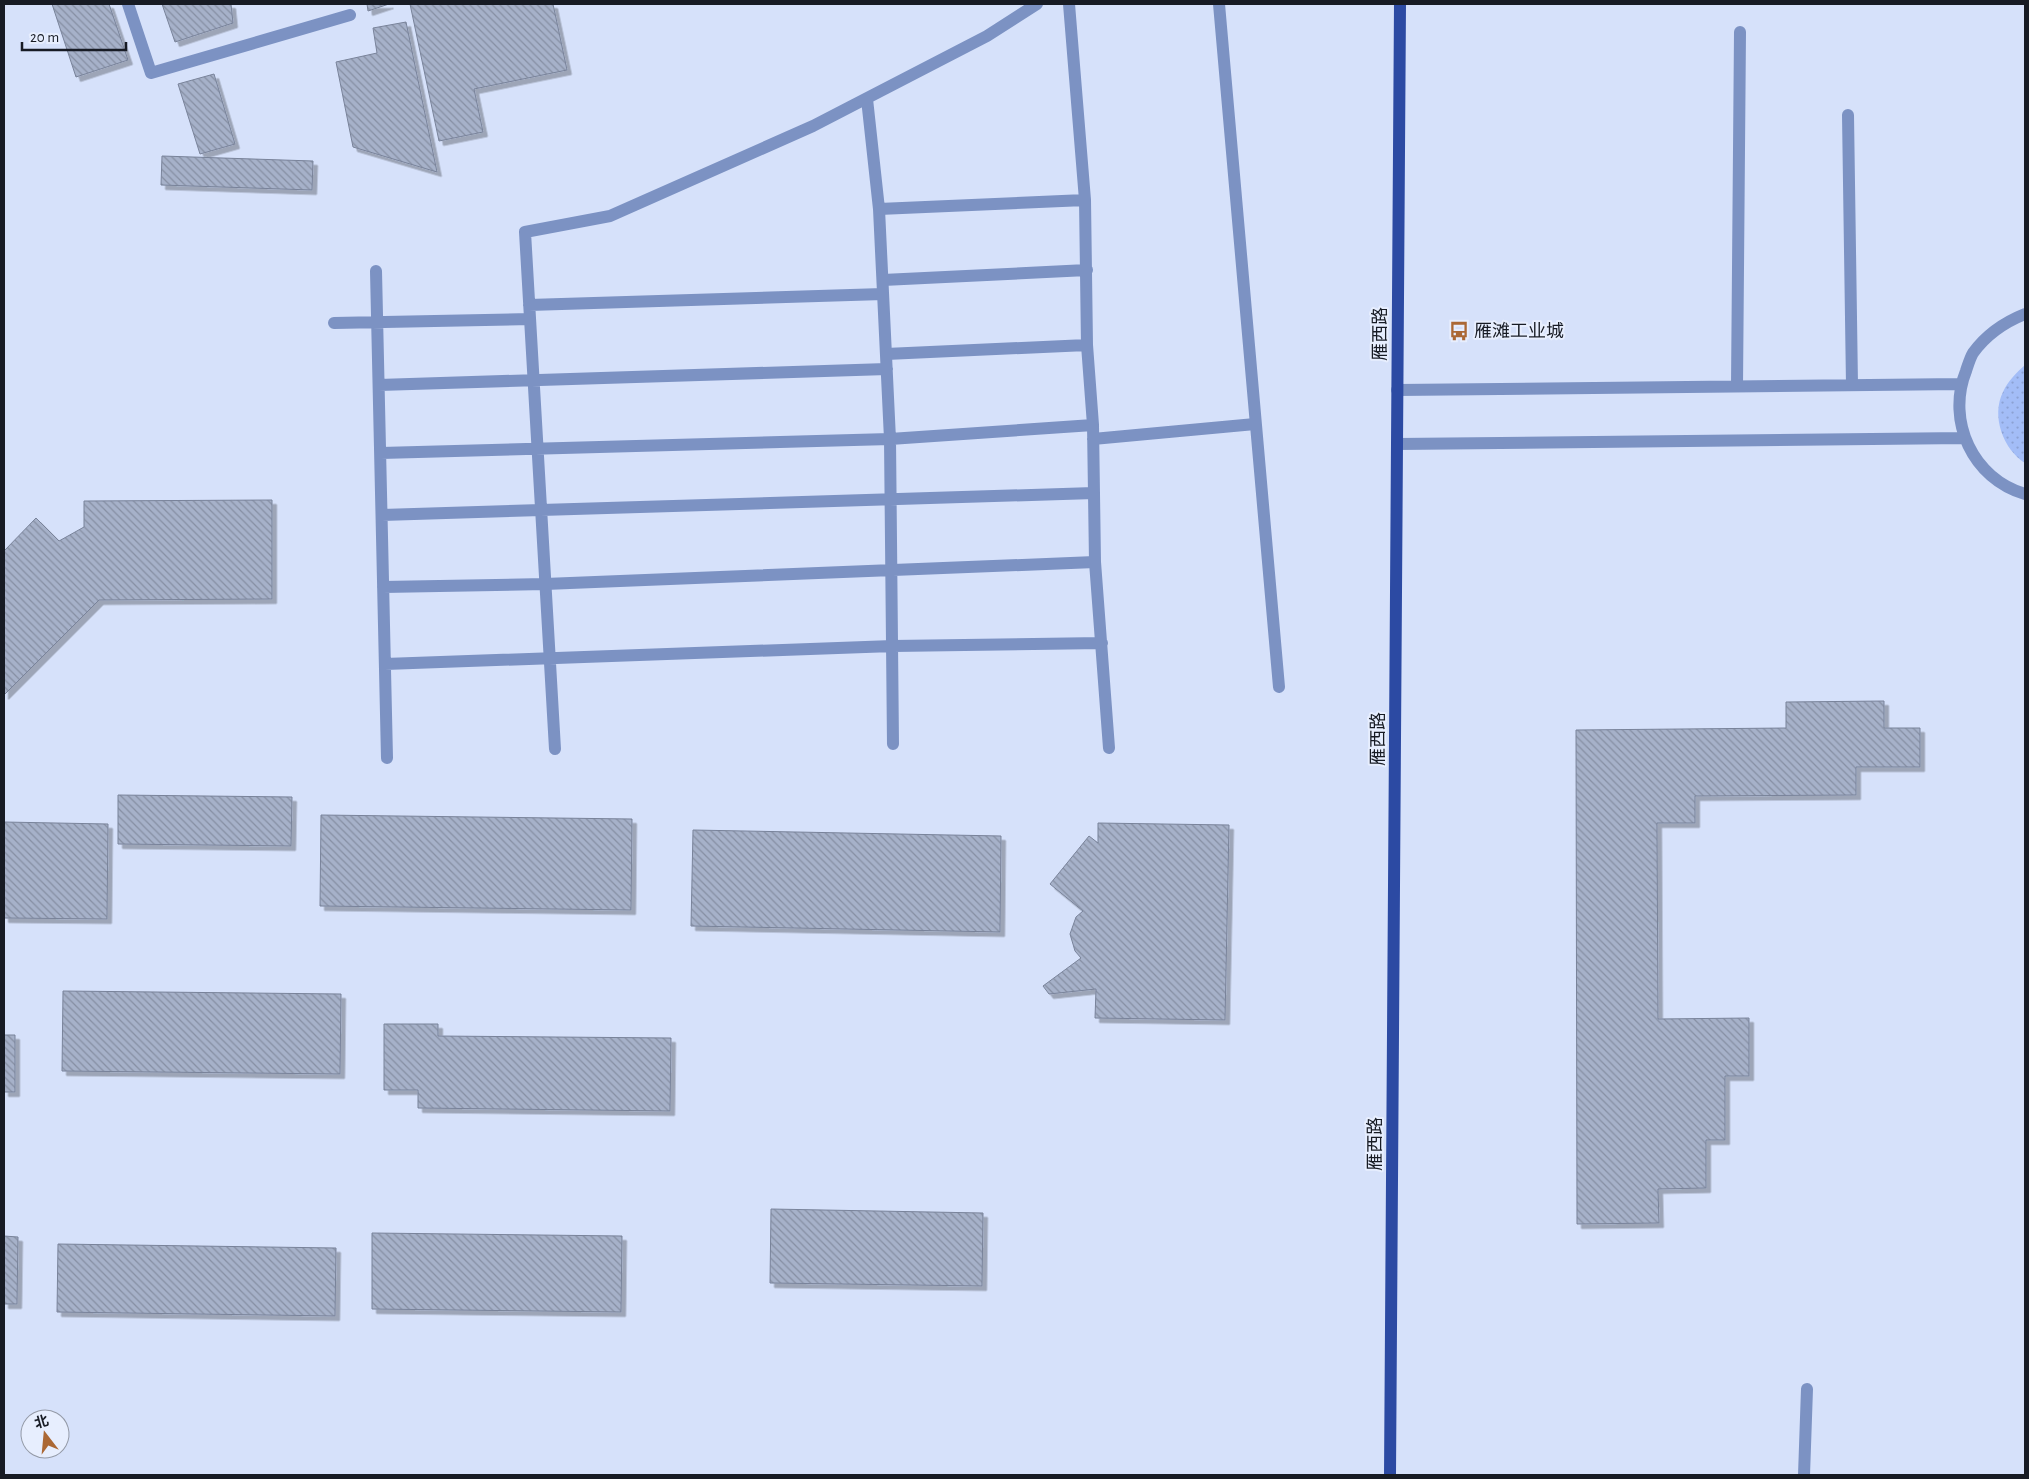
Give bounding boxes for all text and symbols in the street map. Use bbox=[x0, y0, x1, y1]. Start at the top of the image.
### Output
scale bar bbox=[22, 20, 126, 52]
text: 20 m bbox=[30, 30, 59, 45]
street label: 雁西路 bbox=[1370, 307, 1390, 361]
bus stop icon: 雁滩工业城 bbox=[1448, 320, 1470, 342]
place label: 雁滩工业城 bbox=[1474, 321, 1564, 341]
street label: 雁西路 bbox=[1368, 712, 1388, 766]
street label: 雁西路 bbox=[1365, 1117, 1385, 1171]
north arrow bbox=[20, 1409, 70, 1459]
text: 北 bbox=[33, 1413, 50, 1431]

